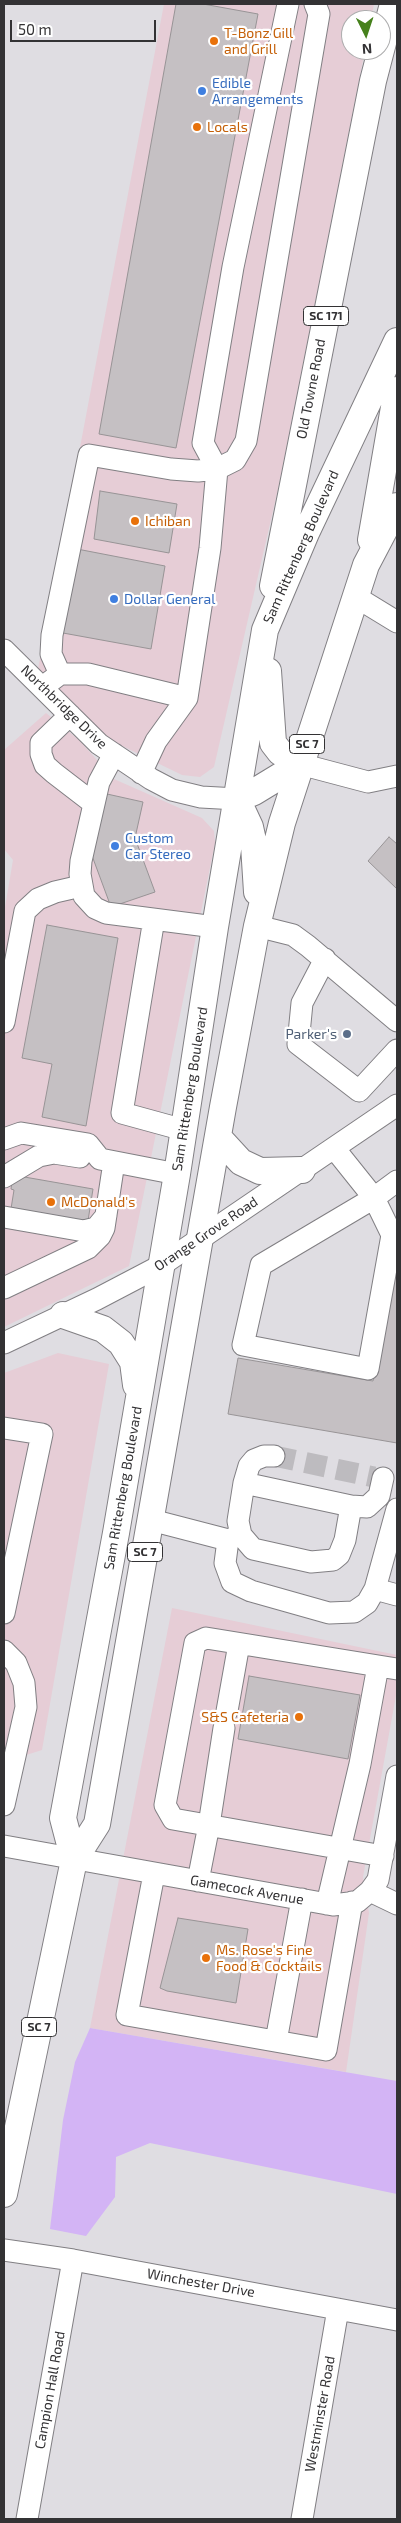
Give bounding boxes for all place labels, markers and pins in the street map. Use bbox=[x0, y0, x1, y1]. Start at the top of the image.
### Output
place label: T-Bonz Gill and Grill bbox=[224, 25, 293, 58]
marker: T-Bonz Gill and Grill bbox=[208, 35, 220, 47]
place label: Edible Arrangements bbox=[212, 75, 303, 108]
marker: Edible Arrangements bbox=[196, 85, 208, 97]
place label: Locals bbox=[207, 119, 248, 135]
marker: Locals bbox=[191, 121, 203, 133]
place label: Ichiban bbox=[145, 513, 191, 529]
marker: Ichiban bbox=[129, 515, 141, 527]
place label: Dollar General bbox=[124, 591, 215, 607]
marker: Dollar General bbox=[108, 593, 120, 605]
place label: Custom Car Stereo bbox=[125, 830, 191, 862]
marker: Custom Car Stereo bbox=[109, 840, 121, 852]
place label: Parker's bbox=[285, 1026, 337, 1042]
marker: Parker's bbox=[341, 1028, 353, 1040]
place label: McDonald's bbox=[61, 1194, 135, 1210]
marker: McDonald's bbox=[45, 1196, 57, 1208]
place label: S&S Cafeteria bbox=[201, 1709, 289, 1725]
marker: S&S Cafeteria bbox=[293, 1711, 305, 1723]
place label: Ms. Rose's Fine Food & Cocktails bbox=[216, 1942, 322, 1974]
marker: Ms. Rose's Fine Food & Cocktails bbox=[200, 1952, 212, 1964]

